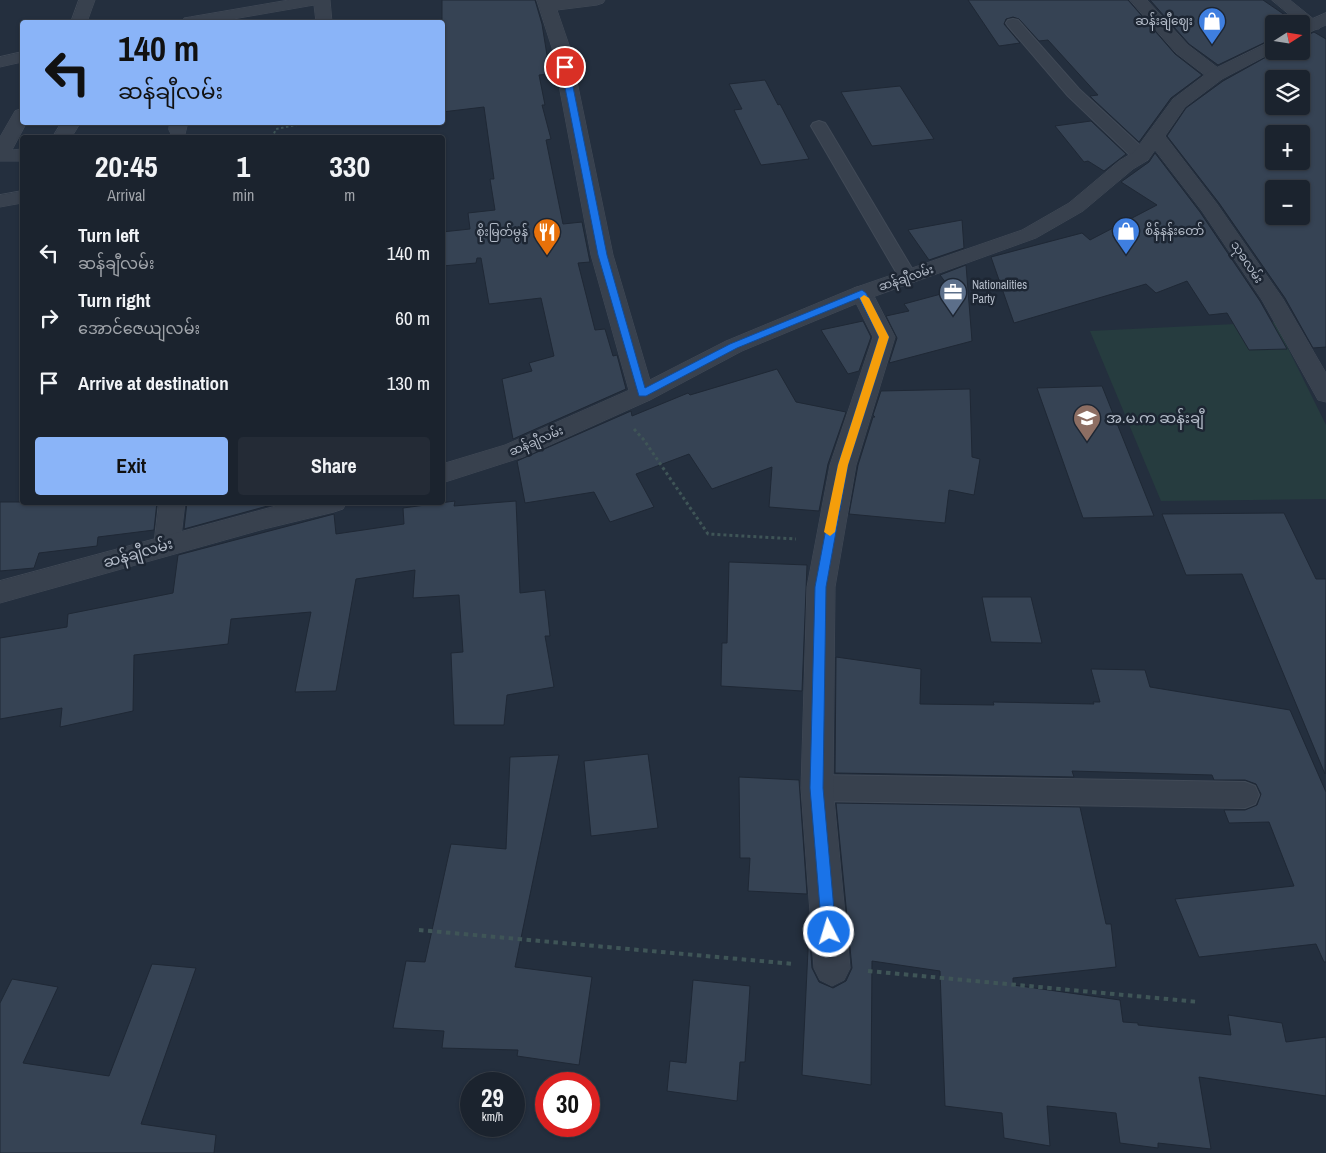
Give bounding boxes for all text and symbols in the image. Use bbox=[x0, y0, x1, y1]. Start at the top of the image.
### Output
shop icon: ဆန်းချီဈေး bbox=[1197, 6, 1227, 45]
place label: ဆန်းချီဈေး bbox=[1135, 12, 1193, 31]
north arrow bbox=[1265, 15, 1310, 60]
map controls bbox=[1265, 15, 1310, 225]
text: 140 m bbox=[118, 25, 199, 72]
icon: left bbox=[35, 40, 100, 105]
pin bbox=[544, 46, 586, 88]
icon: arrive bbox=[551, 53, 579, 81]
button: layers bbox=[1265, 70, 1310, 115]
text: ဆန်ချီလမ်း bbox=[118, 76, 223, 106]
button: + bbox=[1265, 125, 1310, 170]
text: 20:45 bbox=[95, 146, 158, 186]
text: 1 bbox=[237, 146, 250, 186]
text: 330 bbox=[329, 146, 370, 186]
button: − bbox=[1265, 180, 1310, 225]
text: Arrival bbox=[107, 184, 145, 206]
text: min bbox=[232, 184, 254, 206]
text: m bbox=[344, 184, 355, 206]
shop icon: စိန်နန်းတော် bbox=[1111, 216, 1141, 255]
restaurant icon: စိုးမြတ်မွန် bbox=[532, 217, 562, 256]
text: Turn left bbox=[78, 222, 139, 248]
place label: စိန်နန်းတော် bbox=[1145, 222, 1204, 241]
place label: စိုးမြတ်မွန် bbox=[476, 223, 528, 242]
street label: သုခလမ်း bbox=[1225, 237, 1268, 287]
icon: left bbox=[35, 239, 63, 267]
text: 140 m bbox=[387, 240, 430, 266]
text: ဆန်ချီလမ်း bbox=[78, 252, 154, 274]
street label: ဆန်ချီလမ်း bbox=[876, 260, 936, 297]
office icon: Nationalities Party bbox=[938, 277, 968, 316]
place label: Nationalities Party bbox=[972, 277, 1027, 307]
text: Turn right bbox=[78, 287, 150, 313]
icon: right bbox=[35, 304, 63, 332]
text: 60 m bbox=[395, 305, 430, 331]
text: အောင်ဇေယျလမ်း bbox=[78, 317, 200, 339]
icon: arrive bbox=[35, 369, 63, 397]
text: Arrive at destination bbox=[78, 370, 229, 396]
text: 130 m bbox=[387, 370, 430, 396]
school or university icon: အ.မ.က ဆန်းချီ bbox=[1072, 403, 1102, 442]
place label: အ.မ.က ဆန်းချီ bbox=[1106, 407, 1206, 430]
street label: ဆန်ချီလမ်း bbox=[506, 422, 566, 461]
button: Exit bbox=[35, 437, 228, 495]
button: Share bbox=[238, 437, 430, 495]
street label: ဆန်ချီလမ်း bbox=[101, 533, 176, 574]
position arrow bbox=[802, 905, 854, 957]
speed limit sign: 30 bbox=[535, 1072, 600, 1137]
text: 29 bbox=[481, 1081, 504, 1115]
text: km/h bbox=[482, 1109, 503, 1125]

